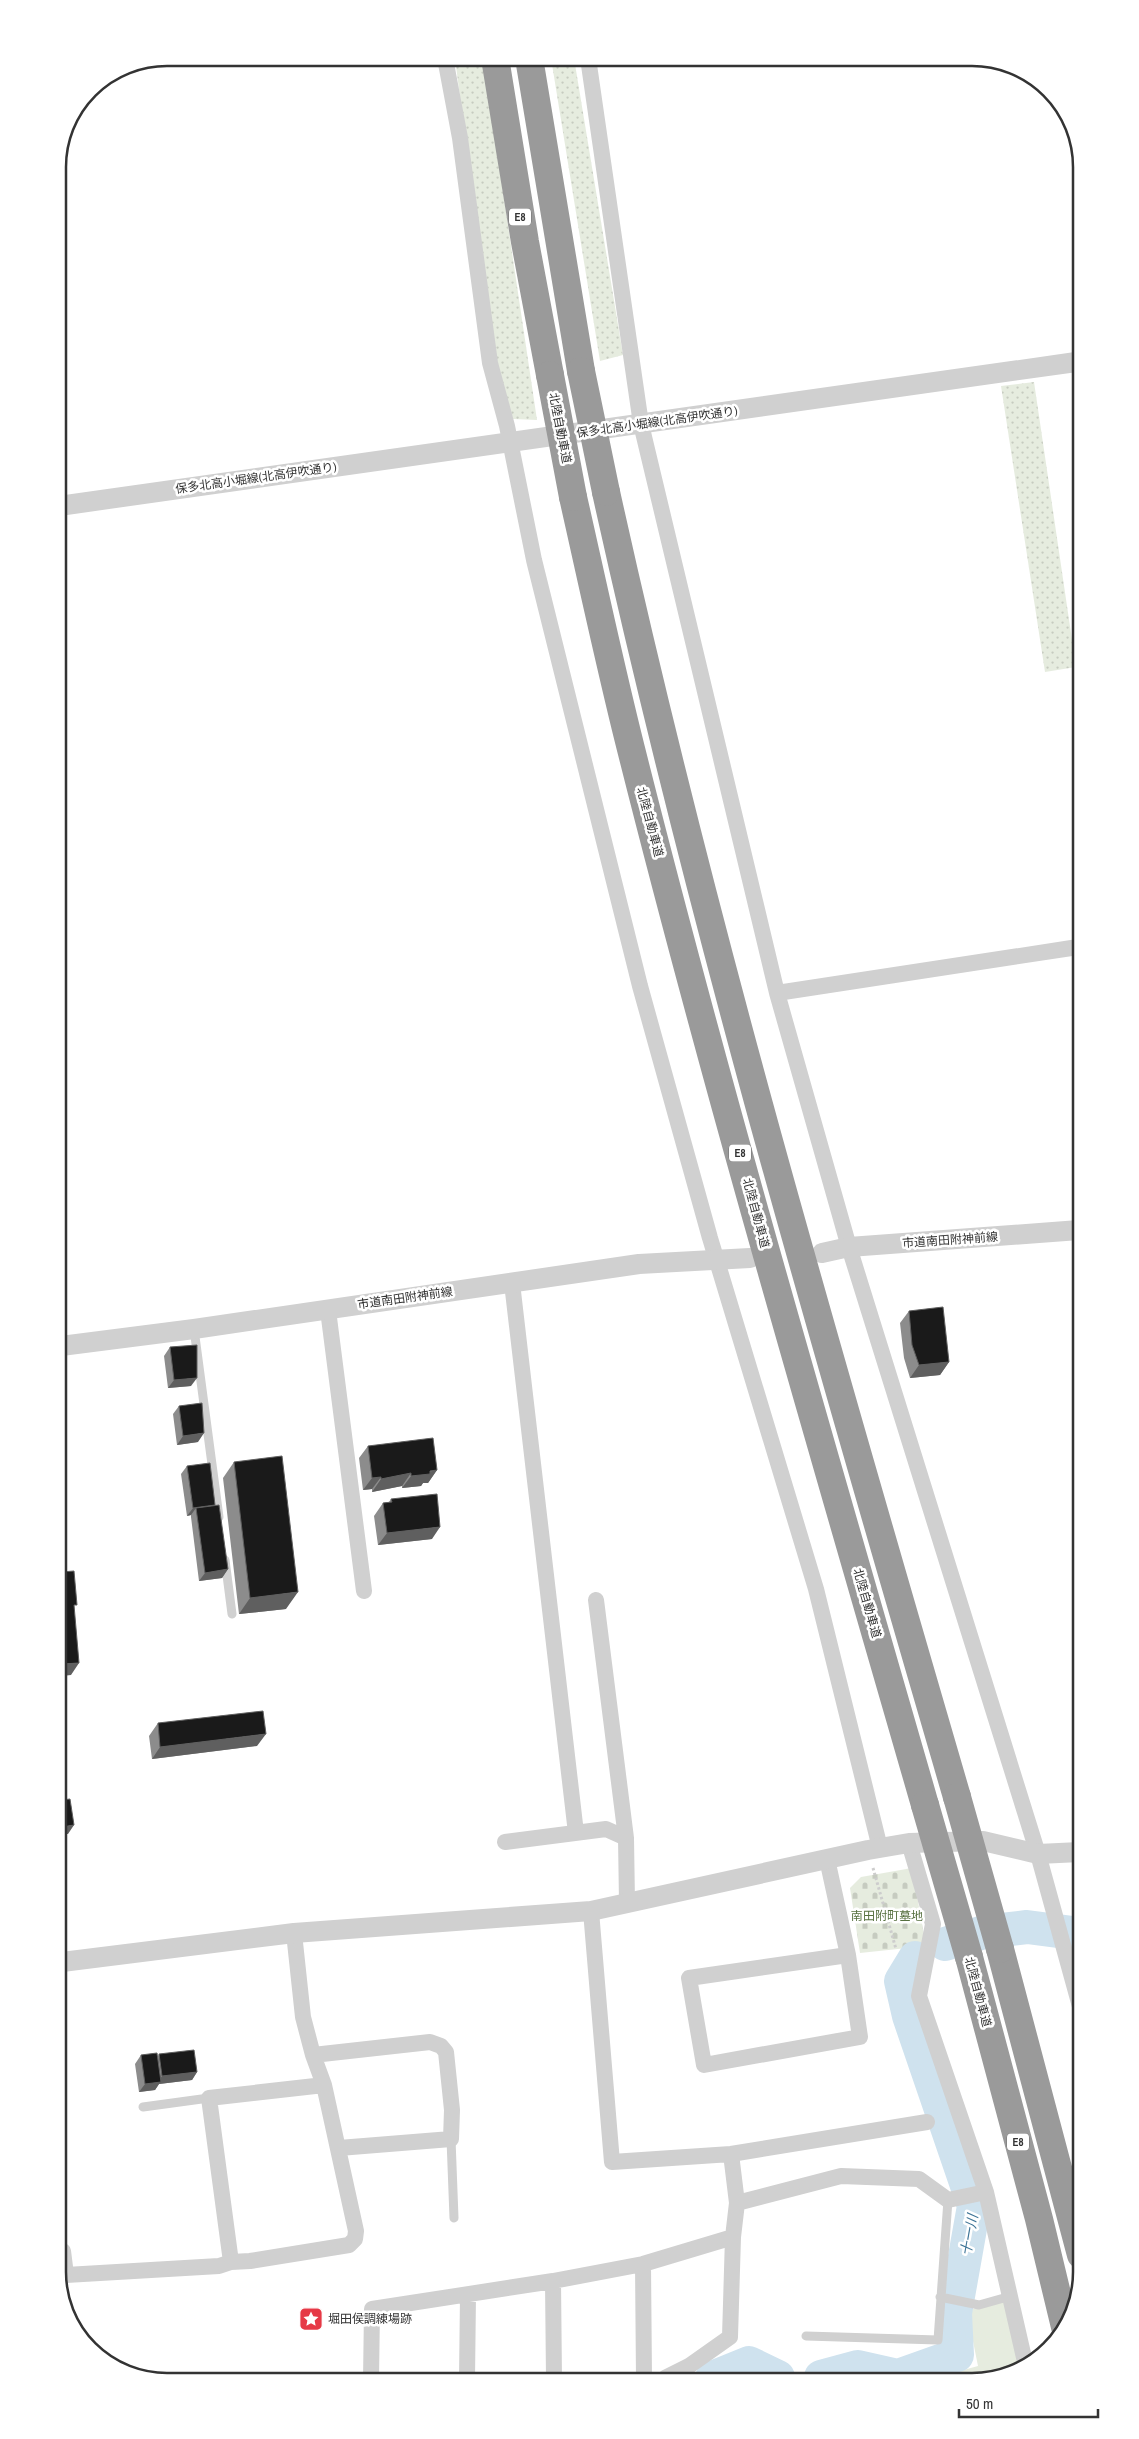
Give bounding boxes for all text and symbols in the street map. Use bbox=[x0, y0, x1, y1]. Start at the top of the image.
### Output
road number: E8 bbox=[509, 208, 531, 226]
street label: 北陸自動車道 bbox=[545, 391, 575, 465]
street label: 保多北高小堀線(北高伊吹通り) bbox=[575, 403, 739, 441]
street label: 保多北高小堀線(北高伊吹通り) bbox=[174, 459, 338, 497]
street label: 北陸自動車道 bbox=[633, 785, 667, 859]
road number: E8 bbox=[729, 1144, 751, 1162]
street label: 北陸自動車道 bbox=[739, 1176, 773, 1250]
street label: 市道南田附神前線 bbox=[902, 1229, 998, 1251]
street label: 市道南田附神前線 bbox=[356, 1283, 454, 1313]
street label: 北陸自動車道 bbox=[849, 1566, 885, 1640]
park label: 南田附町墓地 bbox=[851, 1908, 923, 1924]
street label: 北陸自動車道 bbox=[961, 1955, 995, 2029]
road number: E8 bbox=[1007, 2134, 1029, 2150]
water label: 十一川 bbox=[956, 2211, 982, 2257]
place icon: 堀田侯調練場跡 bbox=[298, 2306, 324, 2332]
place label: 堀田侯調練場跡 bbox=[328, 2311, 412, 2327]
scale bar bbox=[959, 2386, 1098, 2418]
text: 50 m bbox=[966, 2393, 993, 2414]

